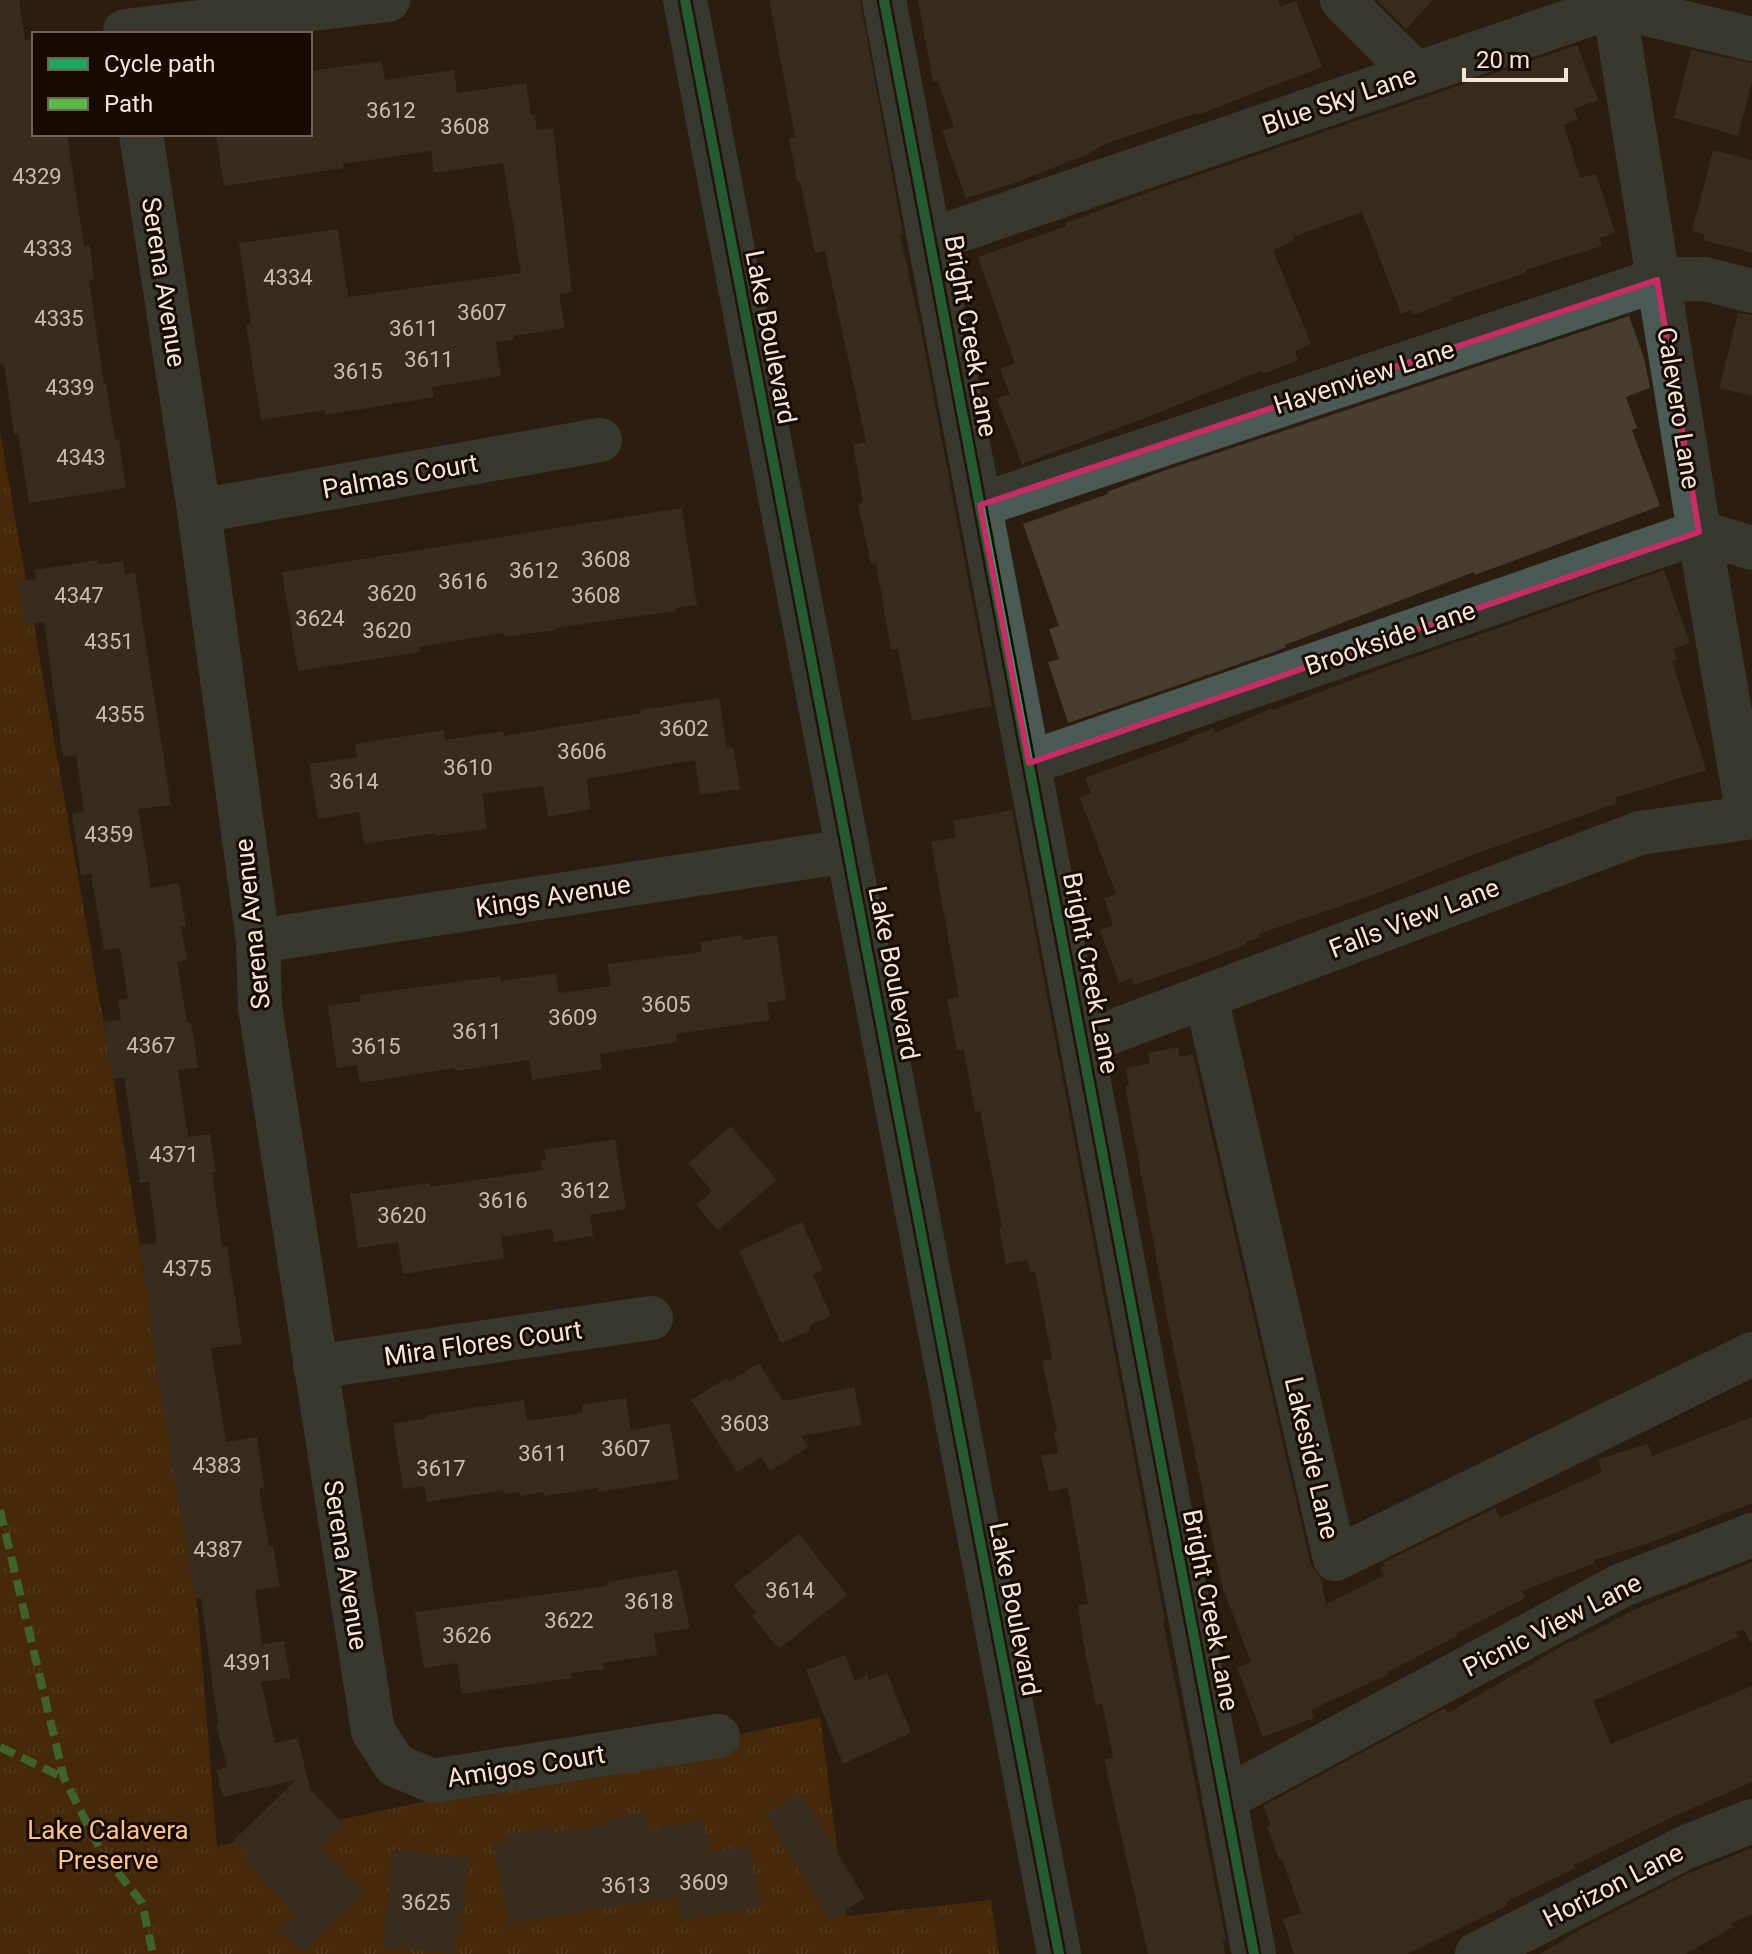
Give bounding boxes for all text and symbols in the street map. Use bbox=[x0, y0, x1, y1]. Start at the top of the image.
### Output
legend bbox=[32, 32, 312, 136]
scale bar bbox=[1464, 32, 1566, 82]
text: 20 m bbox=[1476, 46, 1530, 74]
text: Cycle path bbox=[104, 50, 216, 78]
street label: Blue Sky Lane bbox=[1258, 60, 1420, 140]
text: Path bbox=[104, 90, 153, 118]
house number: 3612 bbox=[366, 98, 416, 123]
house number: 3608 bbox=[440, 114, 490, 139]
house number: 4329 bbox=[12, 164, 62, 189]
street label: Serena Avenue bbox=[136, 195, 192, 369]
street label: Bright Creek Lane bbox=[938, 233, 1004, 439]
house number: 4333 bbox=[23, 236, 73, 261]
street label: Lake Boulevard bbox=[739, 248, 803, 426]
house number: 4334 bbox=[263, 265, 313, 290]
house number: 3607 bbox=[457, 300, 507, 325]
house number: 4335 bbox=[34, 306, 84, 331]
house number: 3611 bbox=[389, 316, 439, 341]
street label: Calevero Lane bbox=[1651, 325, 1707, 491]
street label: Havenview Lane bbox=[1270, 334, 1458, 420]
house number: 3611 bbox=[404, 347, 454, 372]
house number: 3615 bbox=[333, 359, 383, 384]
house number: 4339 bbox=[45, 375, 95, 400]
house number: 4343 bbox=[56, 445, 106, 470]
street label: Palmas Court bbox=[320, 448, 480, 504]
house number: 3608 bbox=[581, 547, 631, 572]
house number: 3612 bbox=[509, 558, 559, 583]
house number: 3616 bbox=[438, 569, 488, 594]
house number: 3620 bbox=[367, 581, 417, 606]
house number: 4347 bbox=[54, 583, 104, 608]
house number: 3608 bbox=[571, 583, 621, 608]
street label: Brookside Lane bbox=[1301, 595, 1479, 681]
house number: 3624 bbox=[295, 606, 345, 631]
house number: 3620 bbox=[362, 618, 412, 643]
house number: 4351 bbox=[84, 629, 134, 654]
house number: 4355 bbox=[95, 702, 145, 727]
house number: 3602 bbox=[659, 716, 709, 741]
house number: 3606 bbox=[557, 739, 607, 764]
house number: 3610 bbox=[443, 755, 493, 780]
house number: 3614 bbox=[329, 769, 379, 794]
house number: 4359 bbox=[84, 822, 134, 847]
street label: Serena Avenue bbox=[228, 837, 276, 1011]
street label: Kings Avenue bbox=[473, 869, 633, 923]
street label: Bright Creek Lane bbox=[1057, 870, 1125, 1076]
street label: Falls View Lane bbox=[1325, 872, 1503, 964]
street label: Lake Boulevard bbox=[862, 884, 926, 1062]
house number: 3605 bbox=[641, 992, 691, 1017]
house number: 3609 bbox=[548, 1005, 598, 1030]
house number: 3611 bbox=[452, 1019, 502, 1044]
house number: 4367 bbox=[126, 1033, 176, 1058]
house number: 3615 bbox=[351, 1034, 401, 1059]
house number: 4371 bbox=[149, 1142, 199, 1167]
house number: 3612 bbox=[560, 1178, 610, 1203]
house number: 3616 bbox=[478, 1188, 528, 1213]
house number: 3620 bbox=[377, 1203, 427, 1228]
house number: 4375 bbox=[162, 1256, 212, 1281]
street label: Mira Flores Court bbox=[382, 1314, 584, 1372]
street label: Lakeside Lane bbox=[1279, 1374, 1345, 1542]
house number: 3603 bbox=[720, 1411, 770, 1436]
house number: 3607 bbox=[601, 1436, 651, 1461]
house number: 3611 bbox=[518, 1441, 568, 1466]
house number: 4383 bbox=[192, 1453, 242, 1478]
house number: 3617 bbox=[416, 1456, 466, 1481]
street label: Serena Avenue bbox=[318, 1478, 374, 1652]
street label: Bright Creek Lane bbox=[1177, 1507, 1245, 1713]
street label: Lake Boulevard bbox=[983, 1520, 1047, 1698]
house number: 4387 bbox=[193, 1537, 243, 1562]
street label: Picnic View Lane bbox=[1458, 1567, 1646, 1683]
house number: 3614 bbox=[765, 1578, 815, 1603]
house number: 3618 bbox=[624, 1589, 674, 1614]
house number: 3622 bbox=[544, 1608, 594, 1633]
house number: 3626 bbox=[442, 1623, 492, 1648]
house number: 4391 bbox=[223, 1650, 273, 1675]
street label: Amigos Court bbox=[445, 1739, 607, 1793]
park label: Lake Calavera Preserve bbox=[27, 1815, 189, 1875]
street label: Horizon Lane bbox=[1538, 1837, 1688, 1933]
house number: 3609 bbox=[679, 1870, 729, 1895]
house number: 3613 bbox=[601, 1873, 651, 1898]
house number: 3625 bbox=[401, 1890, 451, 1915]

